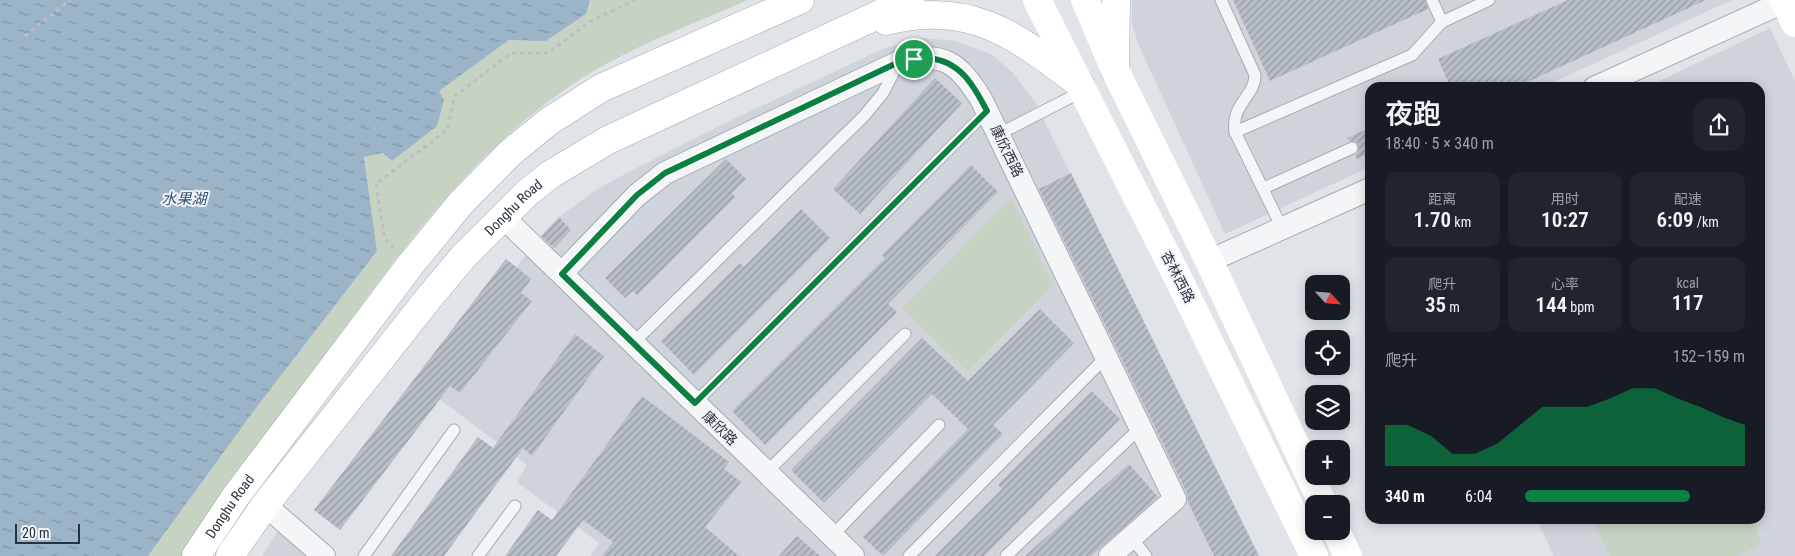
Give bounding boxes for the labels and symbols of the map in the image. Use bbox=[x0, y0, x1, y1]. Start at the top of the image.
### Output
pin bbox=[893, 38, 935, 80]
street label: 康欣西路 bbox=[988, 122, 1026, 180]
street label: Donghu Road bbox=[481, 176, 545, 239]
water label: 水果湖 bbox=[161, 190, 208, 208]
street label: 杏林西路 bbox=[1158, 248, 1198, 306]
north arrow bbox=[1305, 275, 1350, 320]
street label: 康欣路 bbox=[699, 408, 741, 448]
street label: Donghu Road bbox=[202, 471, 257, 541]
scale bar bbox=[15, 521, 80, 544]

